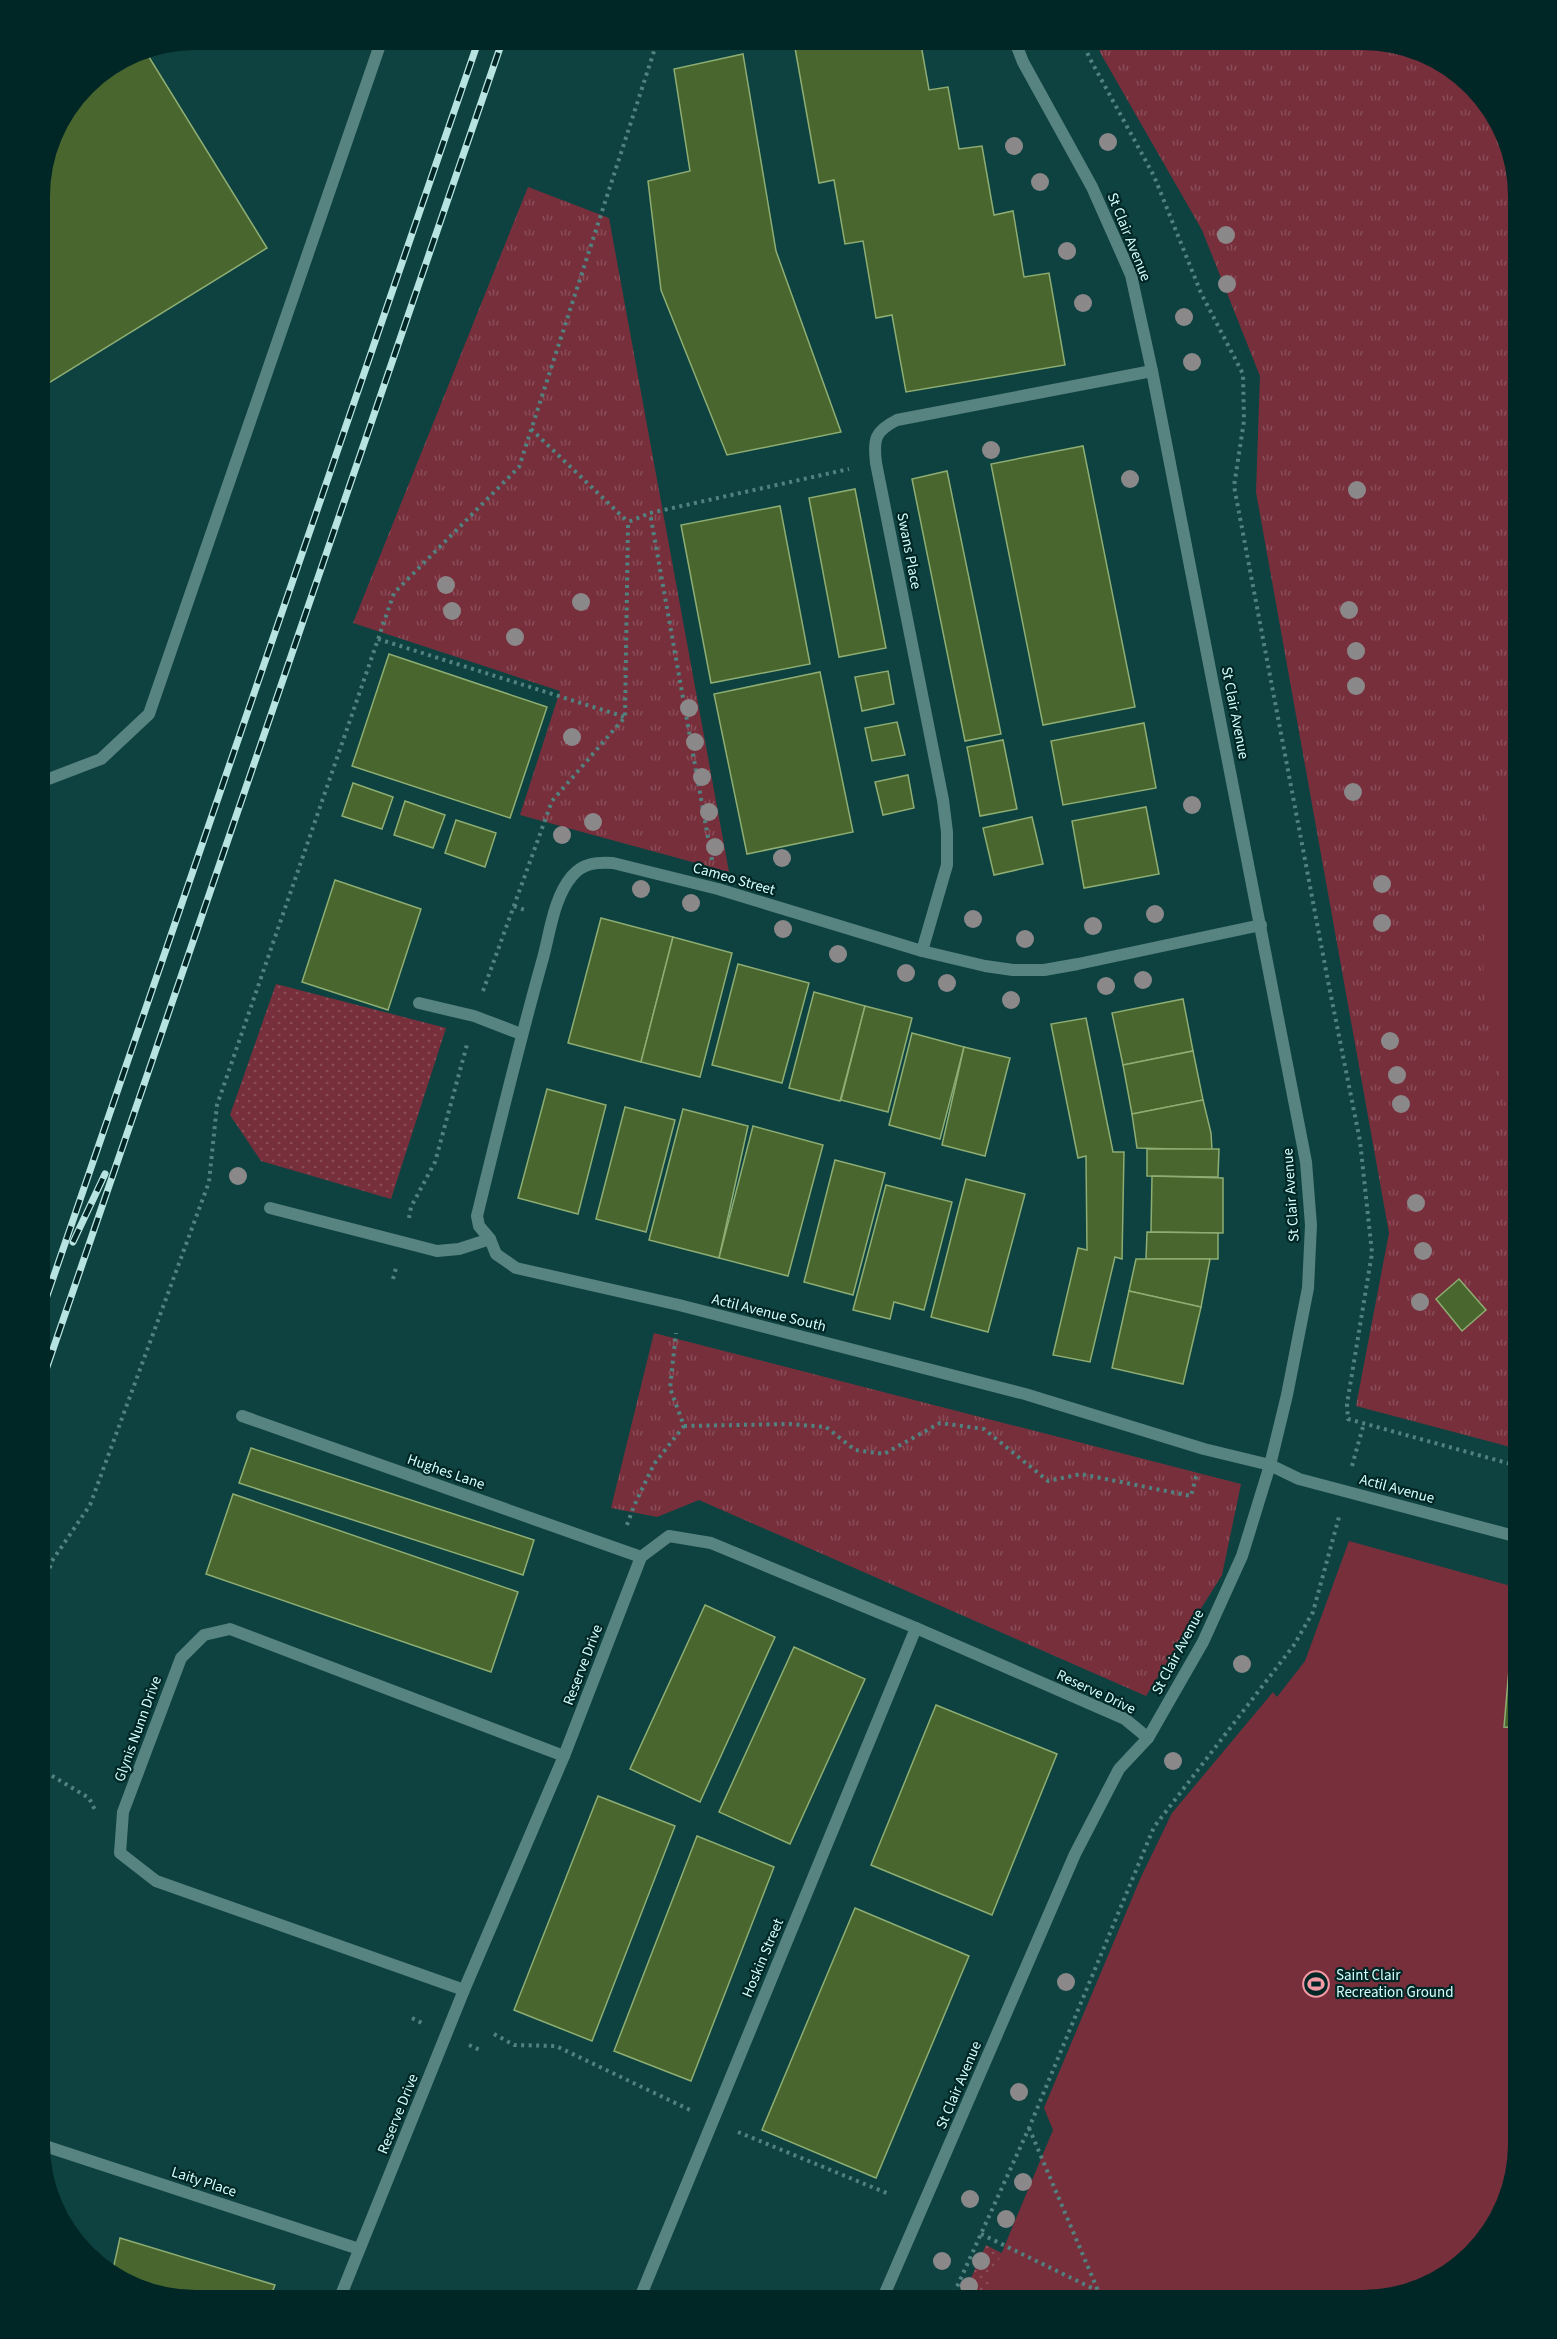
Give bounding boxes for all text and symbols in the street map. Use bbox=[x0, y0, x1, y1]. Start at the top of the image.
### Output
street label: St Clair Avenue bbox=[1102, 190, 1156, 284]
street label: Swans Place bbox=[891, 511, 927, 591]
street label: St Clair Avenue bbox=[1216, 665, 1254, 761]
street label: Cameo Street bbox=[690, 857, 778, 901]
street label: St Clair Avenue bbox=[1277, 1147, 1305, 1243]
street label: Actil Avenue South bbox=[710, 1289, 828, 1337]
street label: Hughes Lane bbox=[404, 1449, 488, 1495]
street label: Actil Avenue bbox=[1357, 1469, 1437, 1509]
street label: St Clair Avenue bbox=[1147, 1606, 1209, 1698]
street label: Reserve Drive bbox=[558, 1622, 608, 1708]
street label: Reserve Drive bbox=[1053, 1665, 1139, 1719]
street label: Glynis Nunn Drive bbox=[109, 1673, 167, 1785]
street label: Hoskin Street bbox=[737, 1915, 789, 2001]
place label: Saint Clair Recreation Ground bbox=[1336, 1965, 1454, 2003]
sports icon: Saint Clair Recreation Ground bbox=[1301, 1969, 1331, 1999]
street label: St Clair Avenue bbox=[931, 2038, 987, 2132]
street label: Reserve Drive bbox=[372, 2071, 424, 2157]
street label: Laity Place bbox=[169, 2162, 239, 2202]

